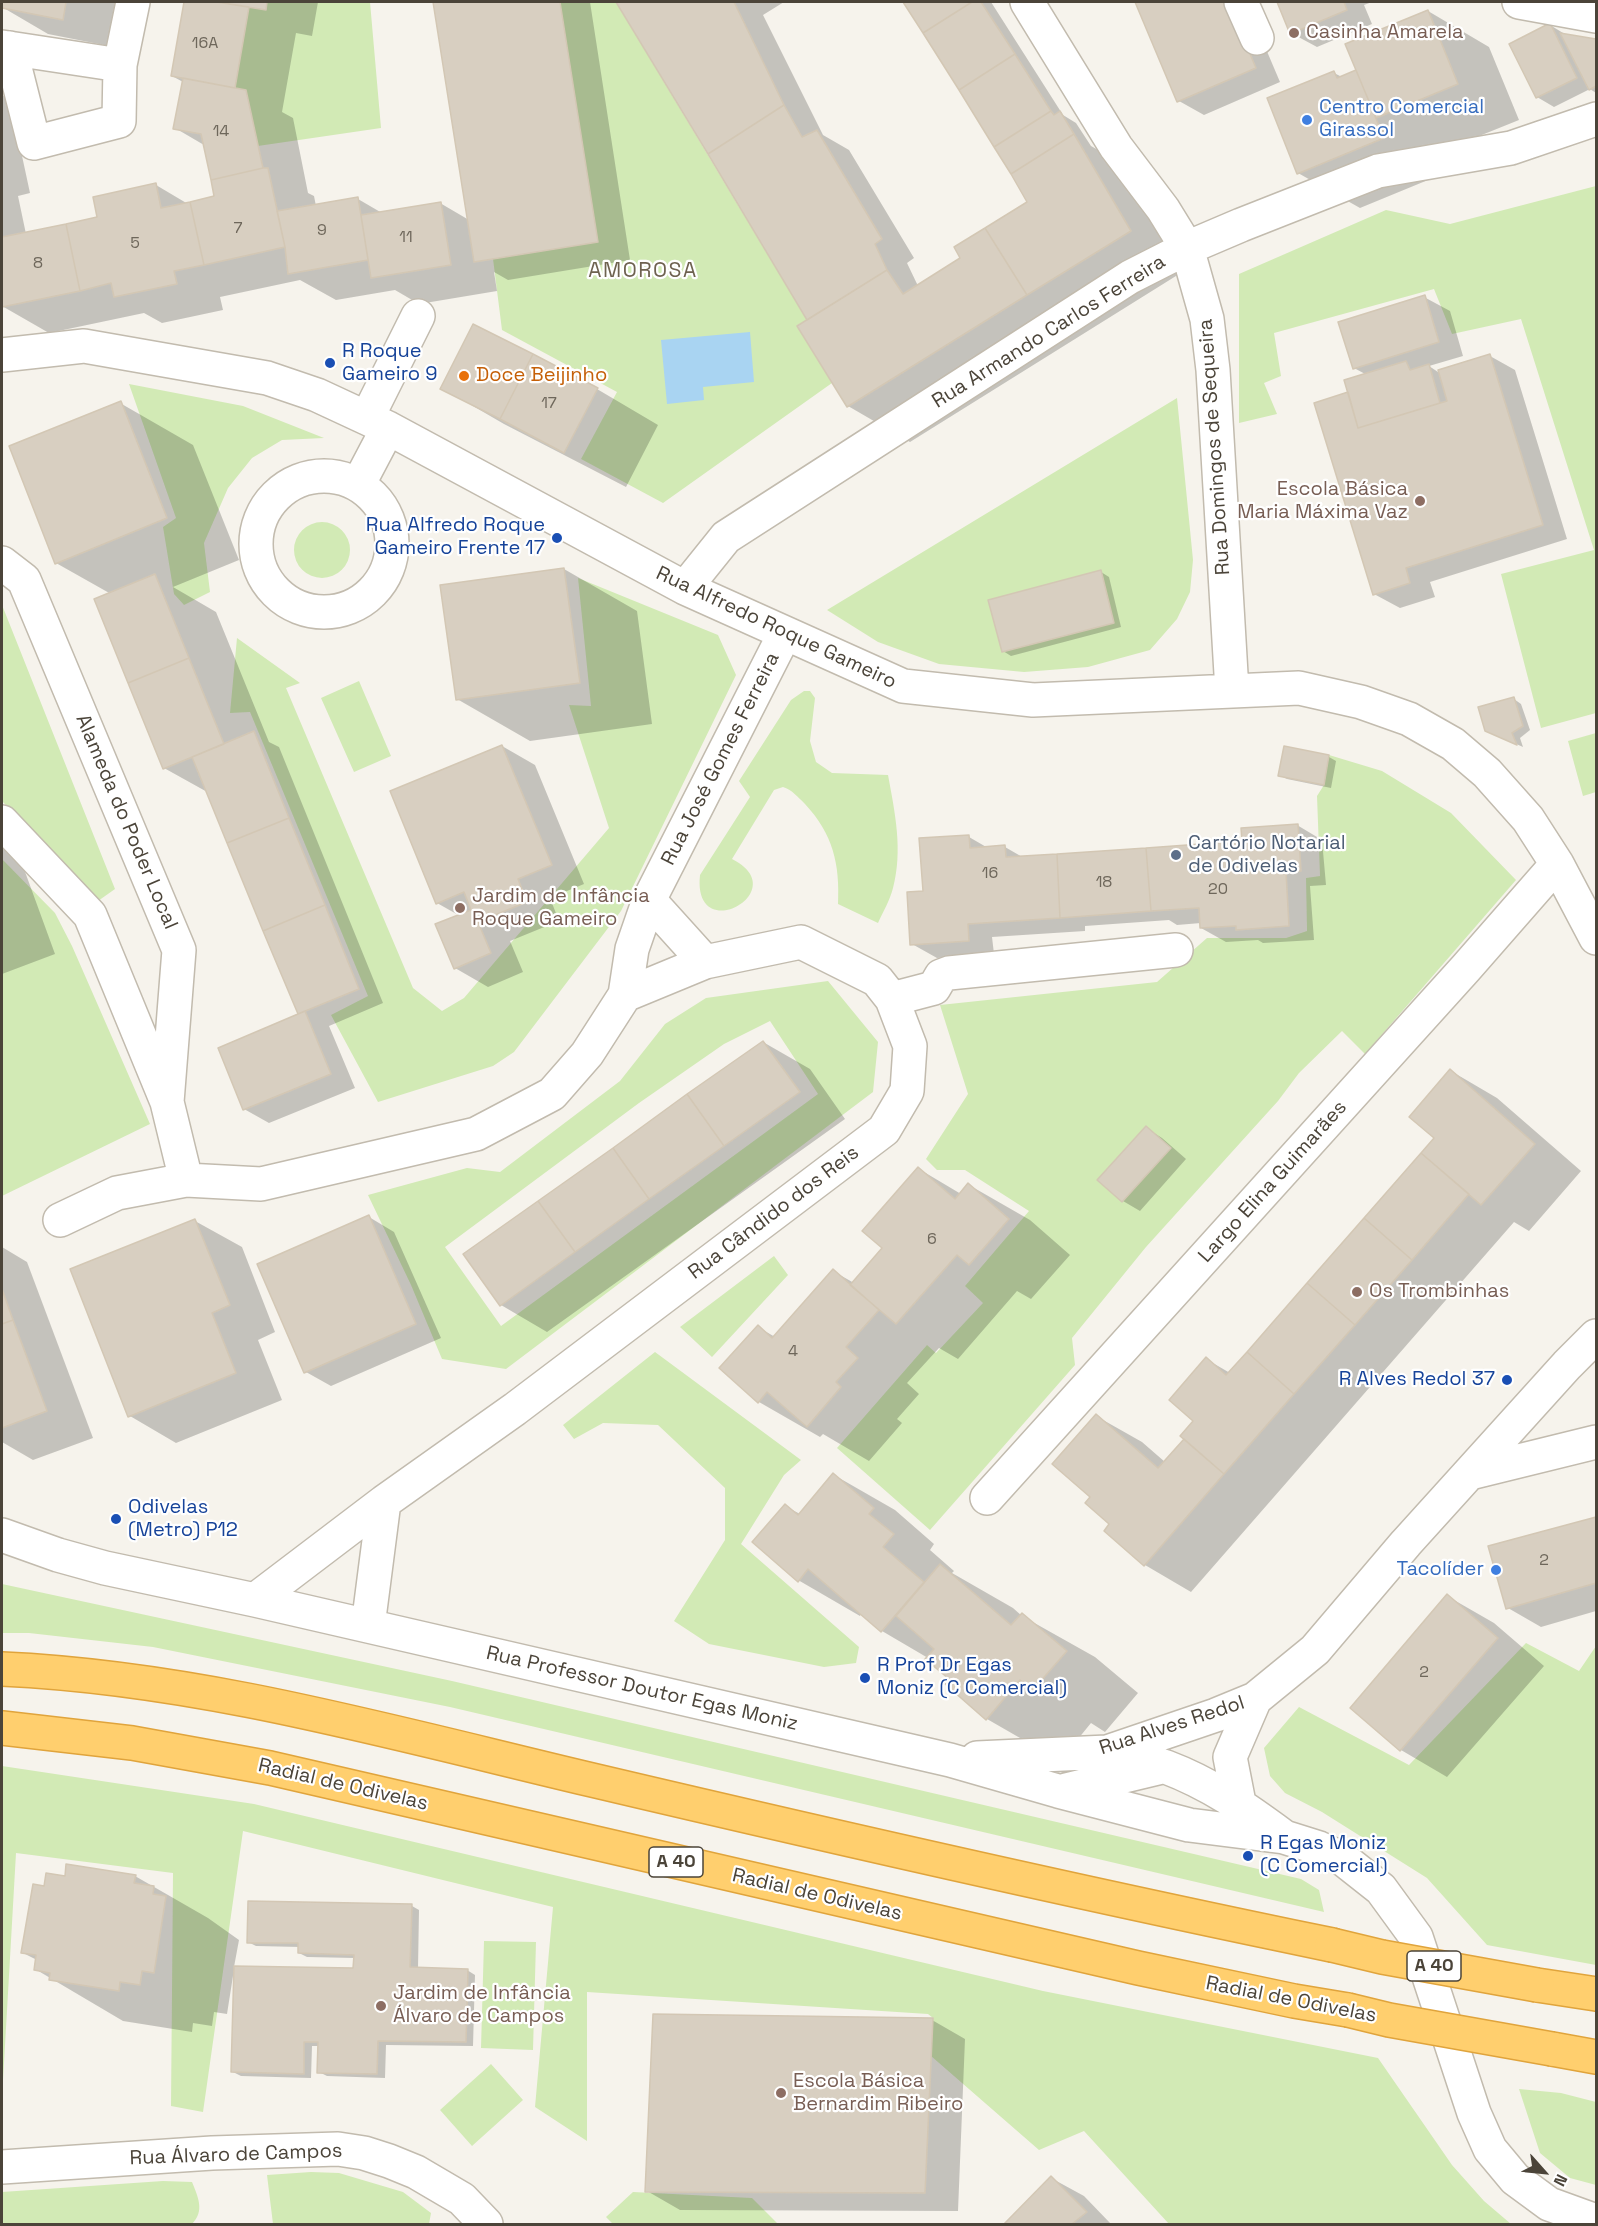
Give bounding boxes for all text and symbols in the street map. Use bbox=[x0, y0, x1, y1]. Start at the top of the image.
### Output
place label: Casinha Amarela bbox=[1306, 21, 1464, 45]
marker: Casinha Amarela bbox=[1287, 26, 1301, 40]
house number: 16A bbox=[192, 34, 218, 54]
place label: Centro Comercial Girassol bbox=[1319, 96, 1484, 143]
marker: Centro Comercial Girassol bbox=[1300, 113, 1314, 127]
house number: 14 bbox=[213, 122, 229, 142]
house number: 7 bbox=[233, 219, 243, 239]
house number: 9 bbox=[317, 221, 327, 241]
house number: 11 bbox=[399, 228, 413, 248]
house number: 5 bbox=[130, 234, 140, 254]
street label: Rua Armando Carlos Ferreira bbox=[928, 250, 1170, 414]
house number: 8 bbox=[33, 254, 43, 274]
district label: AMOROSA bbox=[588, 258, 698, 284]
street label: Rua Domingos de Sequeira bbox=[1194, 318, 1236, 576]
place label: R Roque Gameiro 9 bbox=[342, 340, 438, 387]
marker: R Roque Gameiro 9 bbox=[323, 356, 337, 370]
place label: Doce Beijinho bbox=[476, 364, 607, 388]
marker: Doce Beijinho bbox=[457, 369, 471, 383]
house number: 17 bbox=[541, 394, 557, 414]
place label: Escola Básica Maria Máxima Vaz bbox=[1237, 478, 1408, 525]
marker: Escola Básica Maria Máxima Vaz bbox=[1413, 494, 1427, 508]
place label: Rua Alfredo Roque Gameiro Frente 17 bbox=[366, 514, 545, 561]
marker: Rua Alfredo Roque Gameiro Frente 17 bbox=[550, 531, 564, 545]
street label: Rua Alfredo Roque Gameiro bbox=[652, 562, 900, 694]
street label: Rua José Gomes Ferreira bbox=[657, 649, 785, 869]
street label: Alameda do Poder Local bbox=[70, 711, 182, 933]
place label: Cartório Notarial de Odivelas bbox=[1188, 832, 1346, 879]
marker: Cartório Notarial de Odivelas bbox=[1169, 848, 1183, 862]
house number: 16 bbox=[982, 864, 998, 884]
house number: 18 bbox=[1096, 873, 1112, 893]
house number: 20 bbox=[1208, 880, 1228, 900]
place label: Jardim de Infância Roque Gameiro bbox=[472, 885, 650, 932]
marker: Jardim de Infância Roque Gameiro bbox=[453, 901, 467, 915]
street label: Largo Elina Guimarães bbox=[1194, 1096, 1352, 1268]
street label: Rua Cândido dos Reis bbox=[684, 1141, 864, 1285]
house number: 6 bbox=[927, 1230, 937, 1250]
place label: Os Trombinhas bbox=[1369, 1280, 1509, 1304]
marker: Os Trombinhas bbox=[1350, 1285, 1364, 1299]
house number: 4 bbox=[788, 1342, 798, 1362]
place label: R Alves Redol 37 bbox=[1339, 1368, 1495, 1392]
marker: R Alves Redol 37 bbox=[1500, 1373, 1514, 1387]
place label: Odivelas (Metro) P12 bbox=[128, 1496, 238, 1543]
marker: Odivelas (Metro) P12 bbox=[109, 1512, 123, 1526]
house number: 2 bbox=[1539, 1551, 1549, 1571]
place label: Tacolíder bbox=[1396, 1558, 1484, 1582]
marker: Tacolíder bbox=[1489, 1563, 1503, 1577]
street label: Rua Professor Doutor Egas Moniz bbox=[484, 1641, 800, 1737]
place label: R Prof Dr Egas Moniz (C Comercial) bbox=[877, 1654, 1067, 1701]
house number: 2 bbox=[1419, 1663, 1429, 1683]
marker: R Prof Dr Egas Moniz (C Comercial) bbox=[858, 1671, 872, 1685]
street label: Rua Alves Redol bbox=[1096, 1691, 1248, 1761]
street label: Radial de Odivelas bbox=[256, 1754, 430, 1816]
place label: R Egas Moniz (C Comercial) bbox=[1260, 1832, 1388, 1879]
road number: A 40 bbox=[649, 1847, 703, 1877]
marker: R Egas Moniz (C Comercial) bbox=[1241, 1849, 1255, 1863]
street label: Radial de Odivelas bbox=[730, 1864, 904, 1926]
road number: A 40 bbox=[1407, 1951, 1461, 1981]
street label: Radial de Odivelas bbox=[1204, 1972, 1378, 2028]
place label: Jardim de Infância Álvaro de Campos bbox=[393, 1982, 571, 2029]
marker: Jardim de Infância Álvaro de Campos bbox=[374, 1999, 388, 2013]
place label: Escola Básica Bernardim Ribeiro bbox=[793, 2070, 963, 2117]
marker: Escola Básica Bernardim Ribeiro bbox=[774, 2086, 788, 2100]
street label: Rua Álvaro de Campos bbox=[129, 2139, 343, 2171]
north arrow bbox=[1514, 2142, 1574, 2202]
text: N bbox=[1549, 2171, 1572, 2190]

